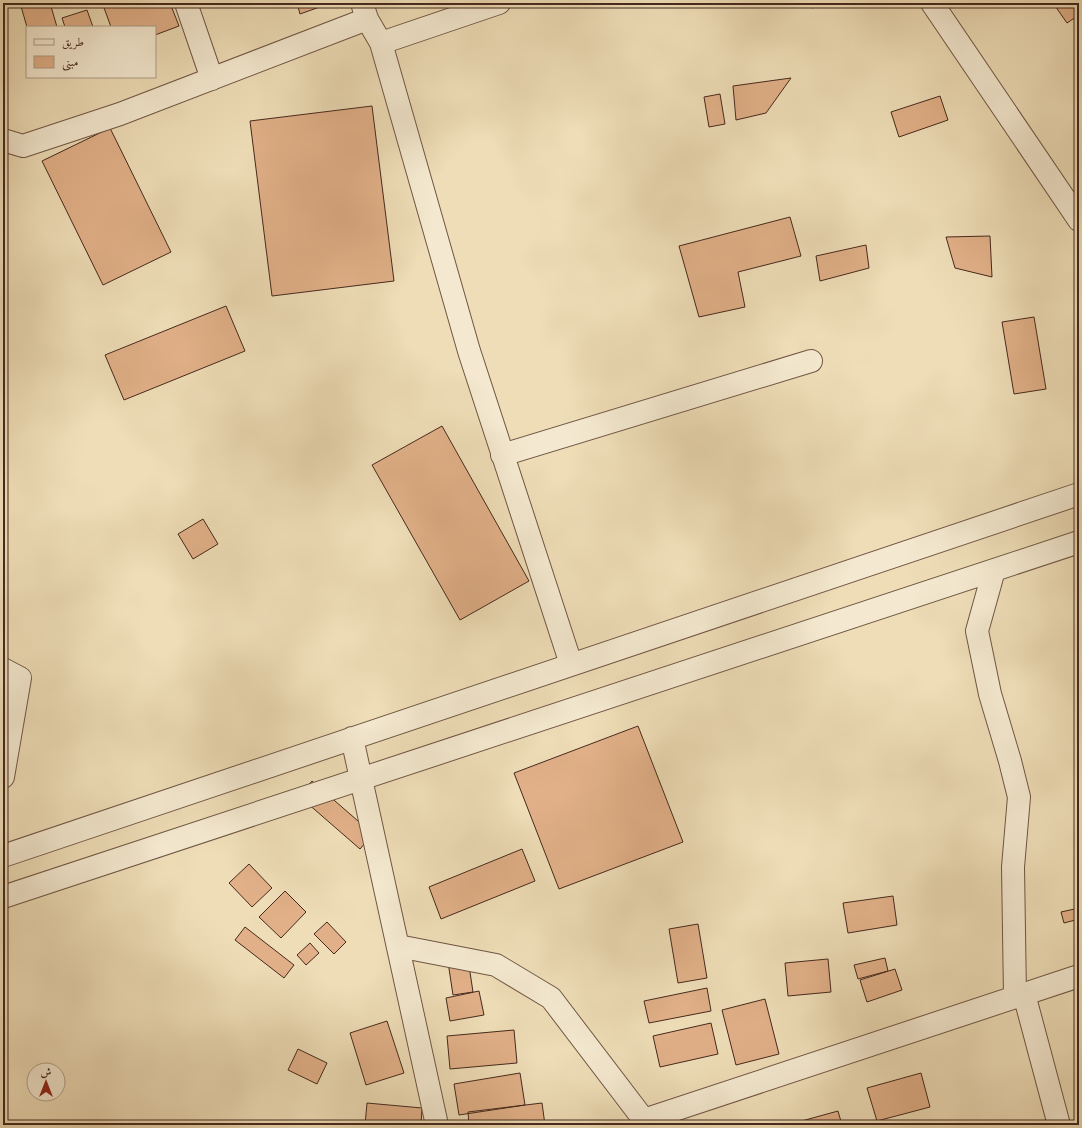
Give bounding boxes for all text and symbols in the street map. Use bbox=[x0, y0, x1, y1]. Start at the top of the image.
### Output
legend bbox=[26, 26, 156, 78]
text: طريق bbox=[62, 34, 84, 52]
text: مبنى bbox=[62, 54, 78, 72]
north arrow bbox=[26, 1062, 66, 1102]
text: ش bbox=[41, 1065, 52, 1081]

